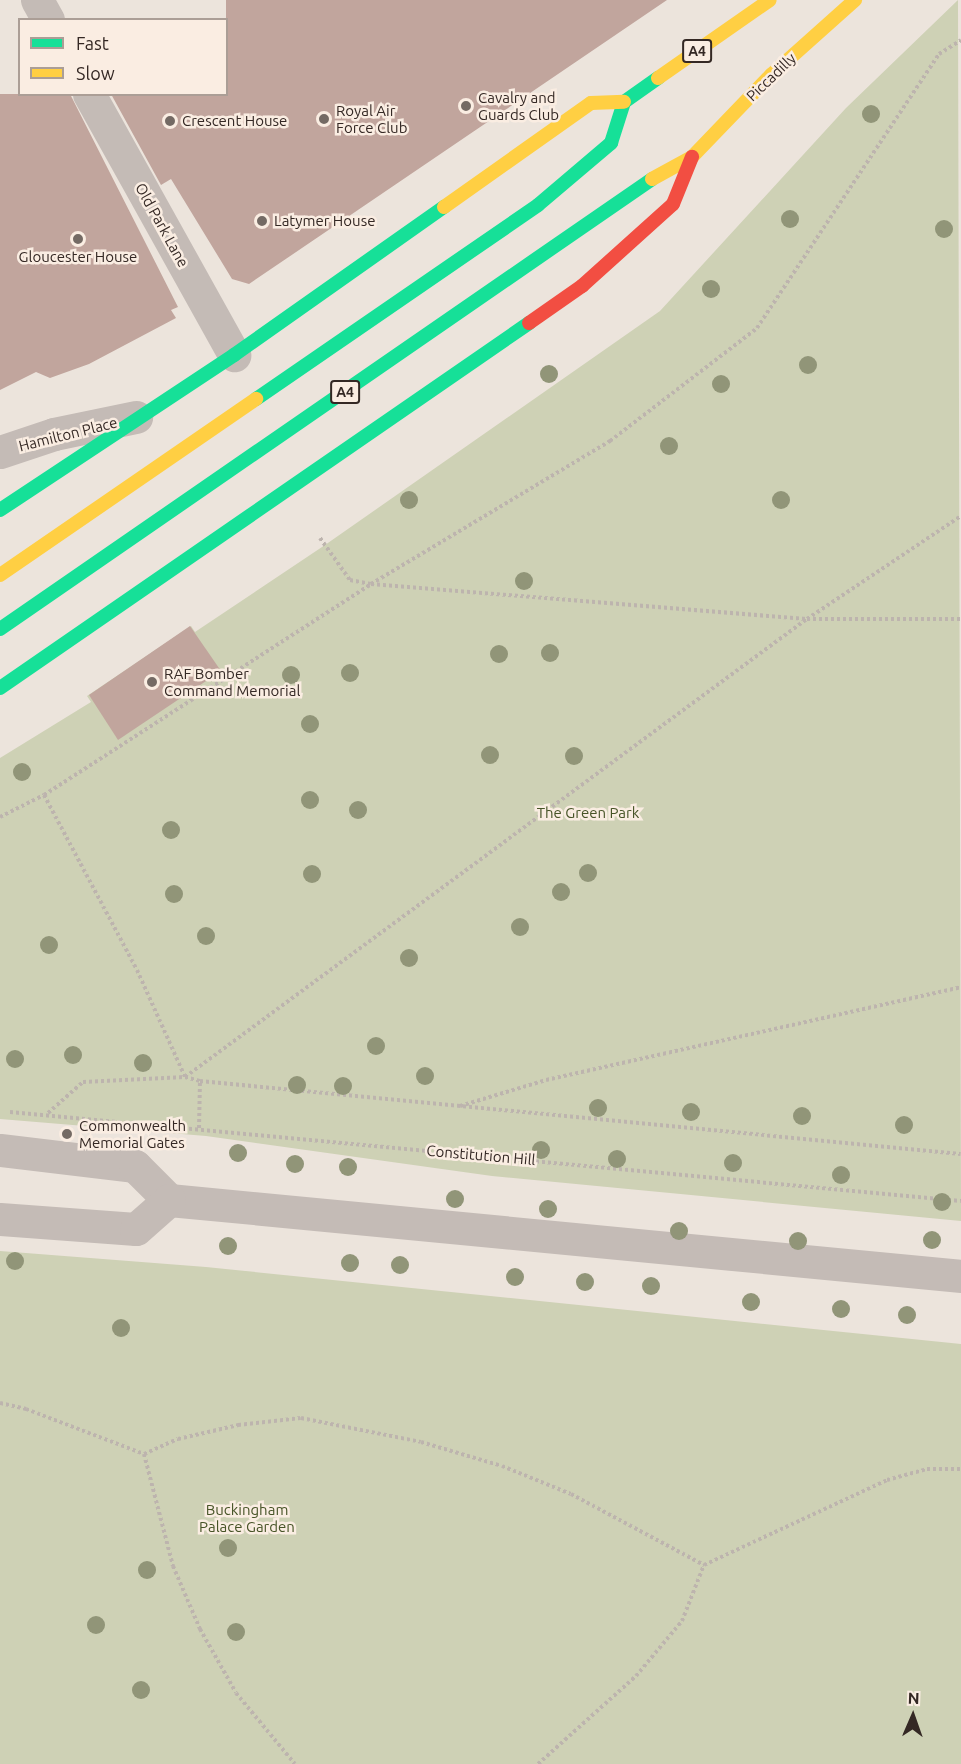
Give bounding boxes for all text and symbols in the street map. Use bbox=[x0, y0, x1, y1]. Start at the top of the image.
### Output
legend bbox=[18, 18, 228, 96]
text: Fast bbox=[76, 33, 109, 53]
road number: A4 bbox=[682, 40, 712, 62]
street label: Piccadilly bbox=[743, 49, 799, 105]
text: Slow bbox=[76, 63, 115, 83]
place label: Cavalry and Guards Club bbox=[478, 88, 559, 123]
marker: Cavalry and Guards Club bbox=[459, 99, 473, 113]
place label: Royal Air Force Club bbox=[336, 101, 407, 136]
place label: Crescent House bbox=[182, 112, 287, 130]
marker: Royal Air Force Club bbox=[317, 112, 331, 126]
marker: Crescent House bbox=[163, 114, 177, 128]
street label: Old Park Lane bbox=[132, 180, 192, 270]
place label: Latymer House bbox=[274, 212, 375, 230]
marker: Latymer House bbox=[255, 214, 269, 228]
marker: Gloucester House bbox=[71, 232, 85, 246]
place label: Gloucester House bbox=[19, 248, 137, 266]
road number: A4 bbox=[330, 381, 360, 403]
street label: Hamilton Place bbox=[17, 413, 119, 455]
place label: RAF Bomber Command Memorial bbox=[164, 664, 300, 699]
marker: RAF Bomber Command Memorial bbox=[145, 675, 159, 689]
park label: The Green Park bbox=[537, 804, 639, 822]
place label: Commonwealth Memorial Gates bbox=[79, 1116, 186, 1151]
marker: Commonwealth Memorial Gates bbox=[60, 1127, 74, 1141]
street label: Constitution Hill bbox=[426, 1141, 536, 1169]
park label: Buckingham Palace Garden bbox=[199, 1500, 295, 1535]
north arrow bbox=[883, 1686, 943, 1746]
text: N bbox=[907, 1689, 920, 1707]

